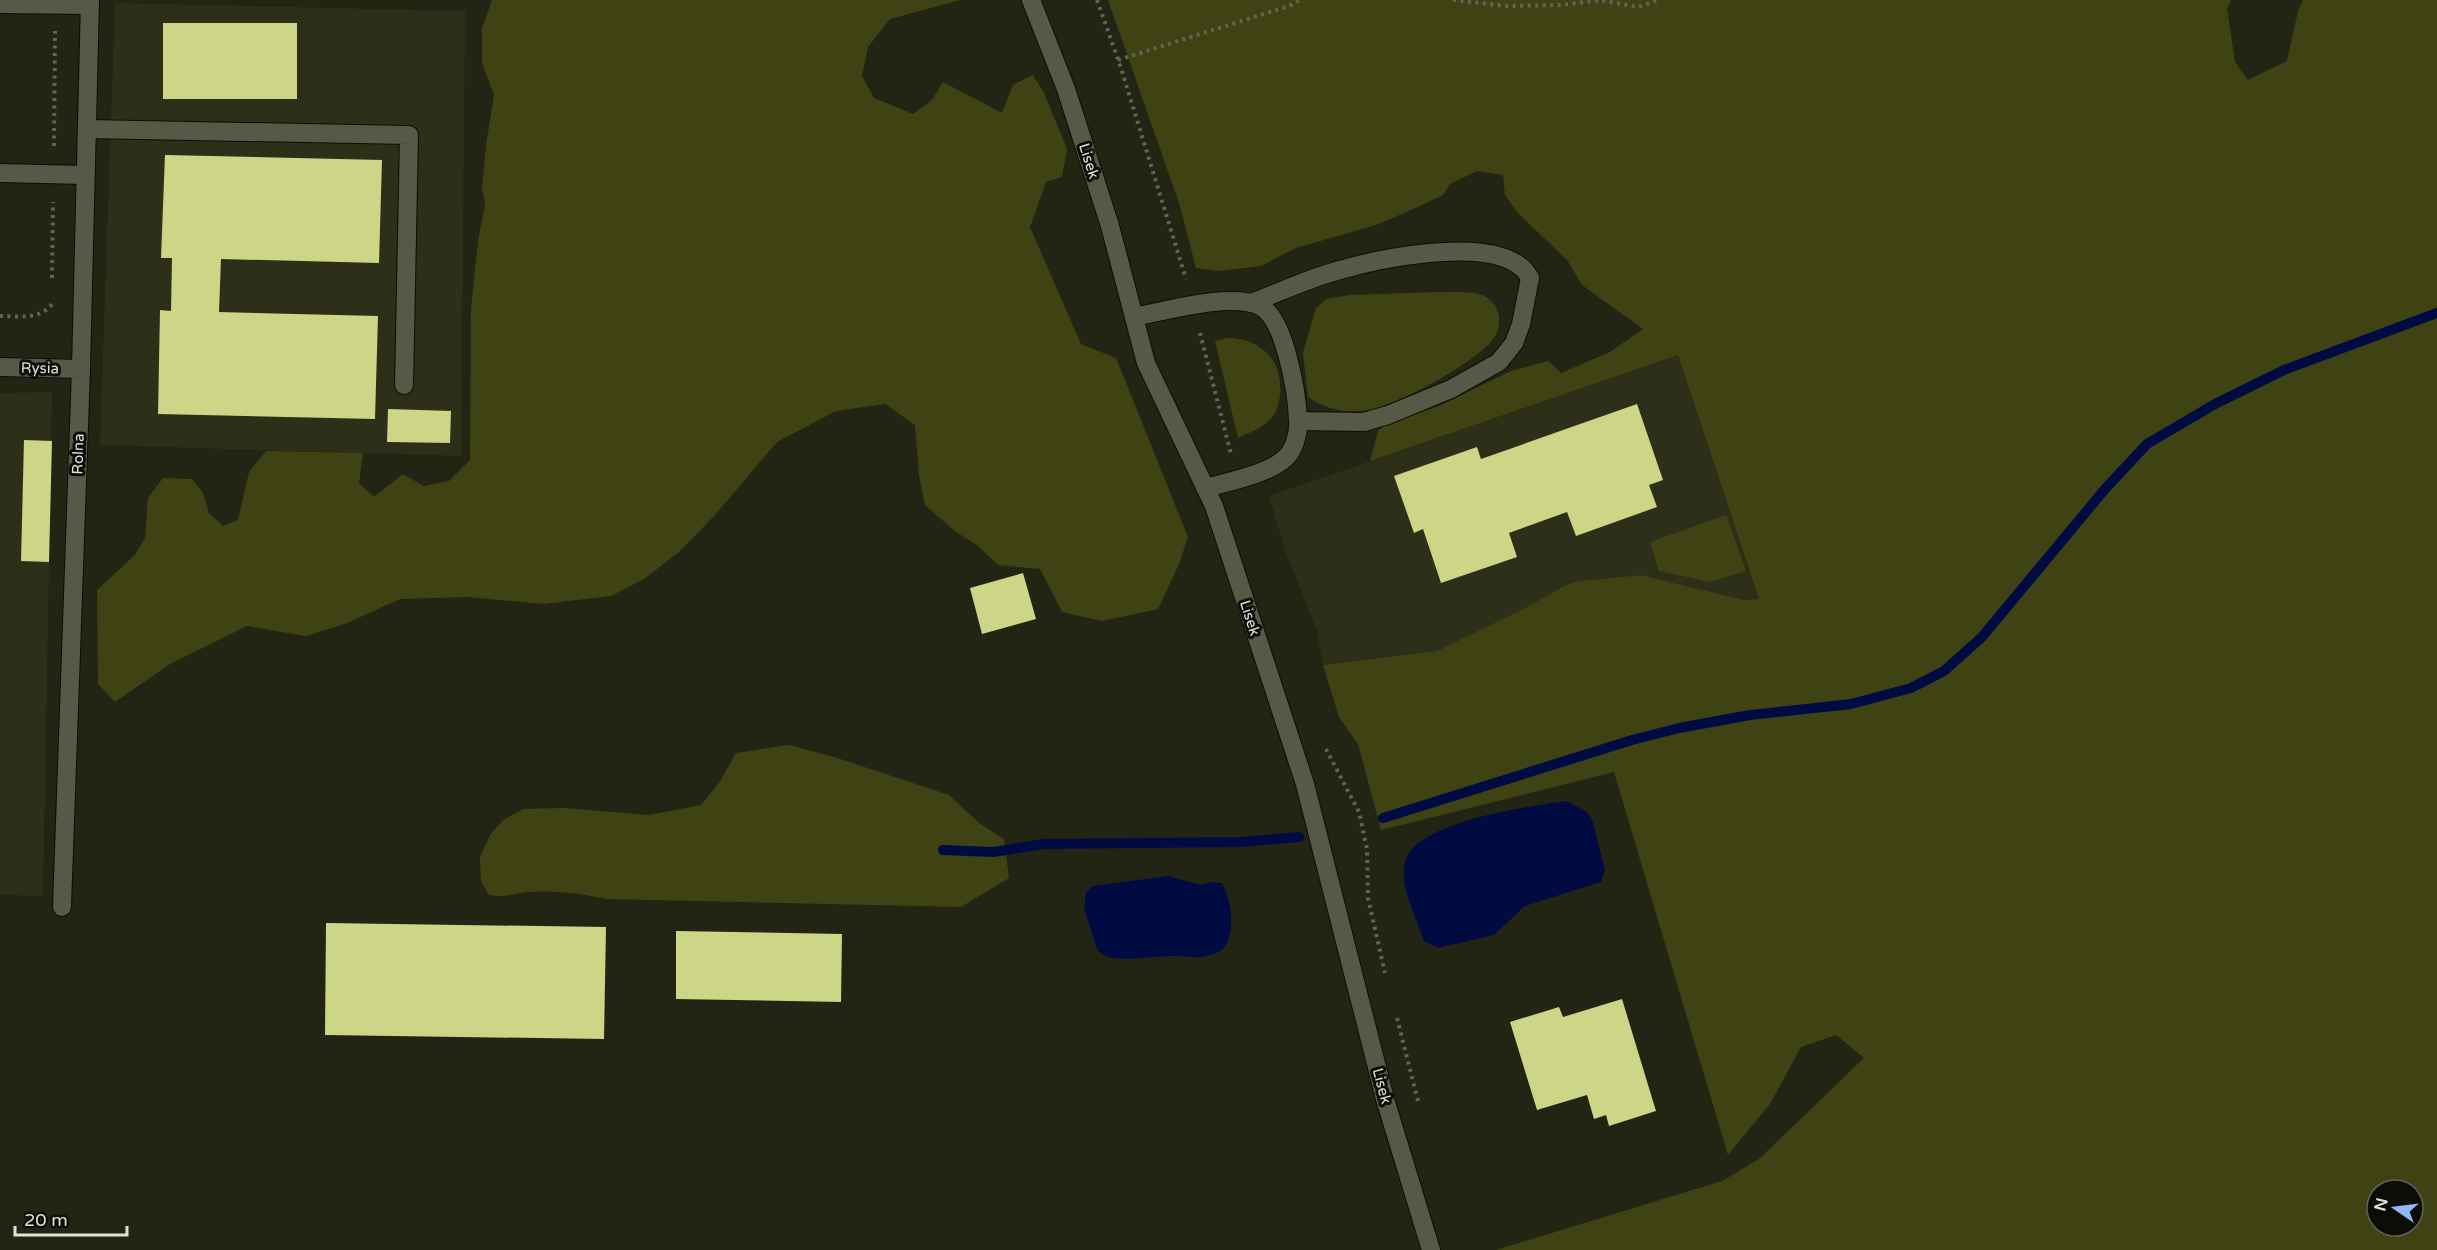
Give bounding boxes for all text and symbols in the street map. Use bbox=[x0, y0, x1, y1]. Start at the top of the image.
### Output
street label: Lisek bbox=[1075, 141, 1103, 181]
street label: Rysia bbox=[21, 359, 59, 377]
street label: Rolna bbox=[68, 433, 88, 475]
street label: Lisek bbox=[1236, 598, 1264, 638]
street label: Lisek bbox=[1369, 1066, 1395, 1106]
north arrow bbox=[2365, 1178, 2425, 1238]
text: N bbox=[2370, 1196, 2393, 1213]
scale bar bbox=[15, 1199, 128, 1237]
text: 20 m bbox=[24, 1209, 68, 1231]

